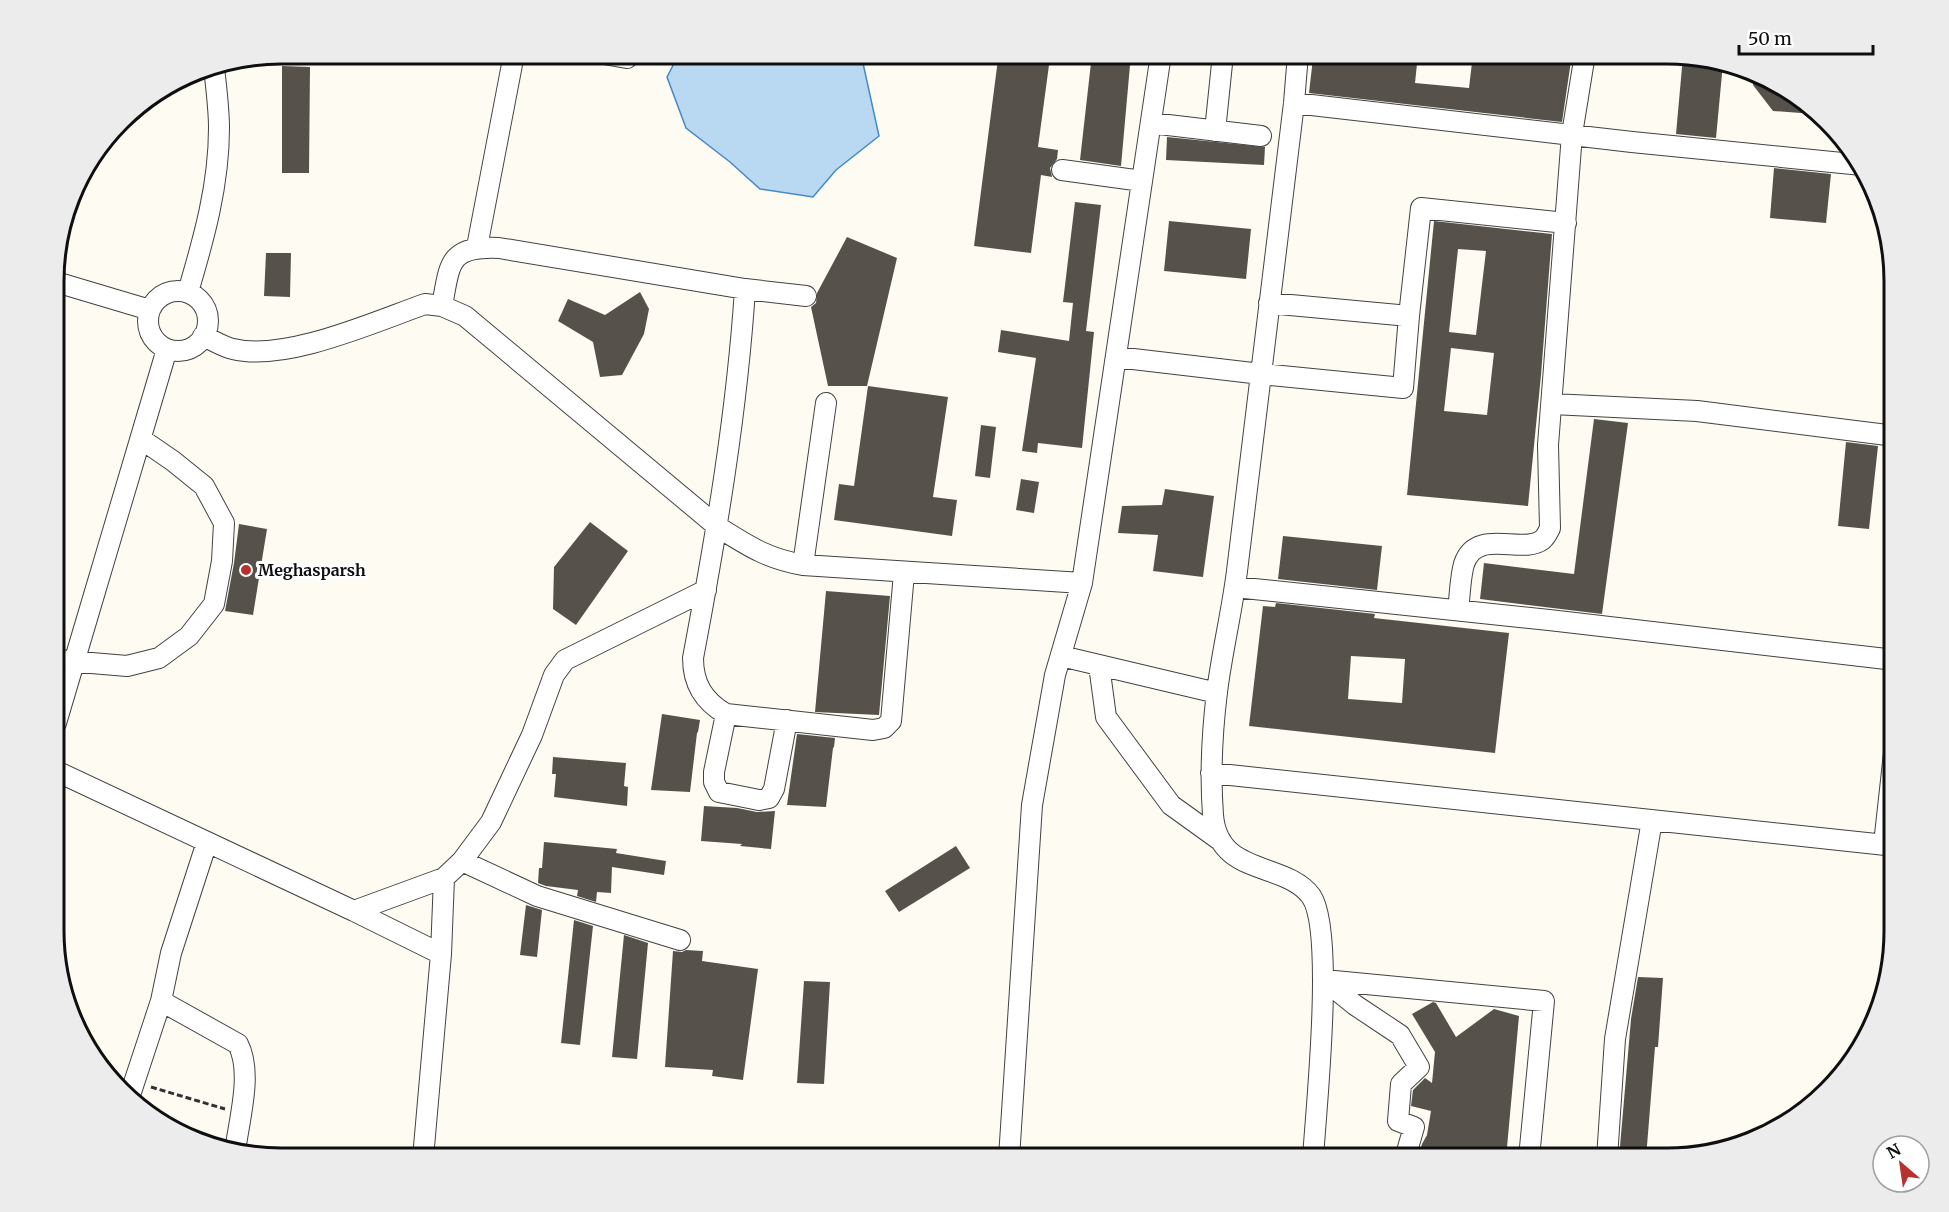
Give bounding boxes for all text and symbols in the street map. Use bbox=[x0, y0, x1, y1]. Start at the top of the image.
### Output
scale bar bbox=[1739, 18, 1872, 56]
text: 50 m bbox=[1748, 27, 1792, 50]
place label: Meghasparsh bbox=[258, 560, 366, 580]
marker: Meghasparsh bbox=[239, 563, 253, 577]
north arrow bbox=[1871, 1134, 1931, 1194]
text: N bbox=[1883, 1139, 1904, 1163]

